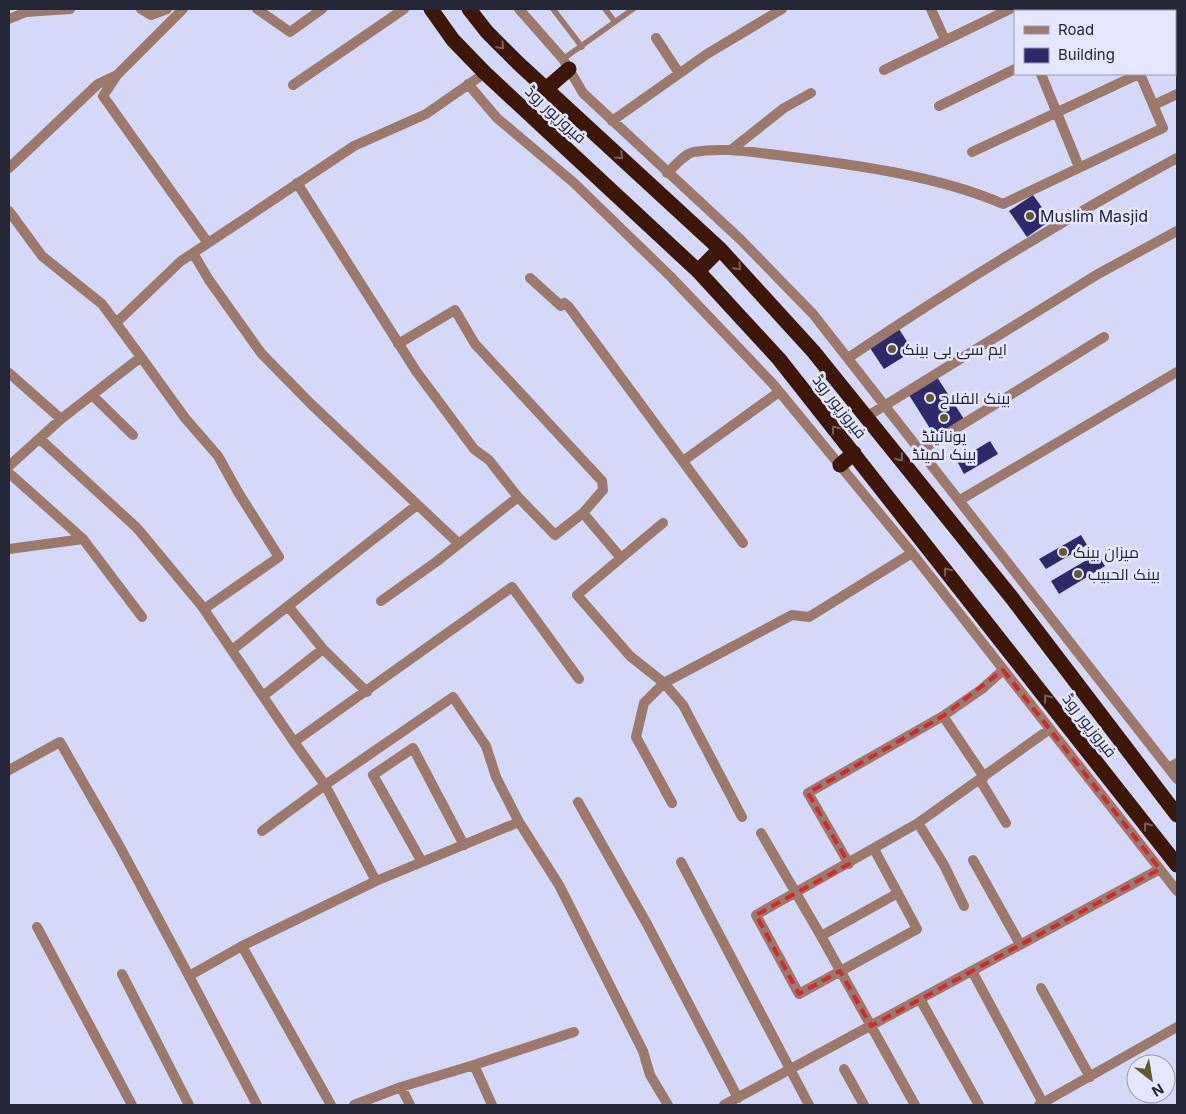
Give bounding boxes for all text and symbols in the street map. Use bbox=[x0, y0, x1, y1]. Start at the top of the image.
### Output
legend bbox=[1014, 10, 1176, 75]
text: Road bbox=[1058, 20, 1094, 39]
one-way arrow bbox=[495, 40, 504, 49]
text: Building bbox=[1058, 45, 1115, 64]
street label: فیروزپور روڈ bbox=[520, 81, 591, 149]
one-way arrow bbox=[614, 150, 623, 159]
place label: Muslim Masjid bbox=[1040, 206, 1148, 226]
marker: Muslim Masjid bbox=[1024, 210, 1036, 222]
one-way arrow bbox=[732, 262, 741, 271]
place label: ایم سی بی بینک bbox=[902, 339, 1007, 361]
marker: ایم سی بی بینک bbox=[886, 343, 898, 355]
street label: فیروزپور روڈ bbox=[807, 370, 871, 443]
place label: بینک الفلاح bbox=[940, 388, 1010, 410]
marker: بینک الفلاح bbox=[924, 392, 936, 404]
marker: یونائیٹڈ بینک لمیٹڈ bbox=[938, 412, 950, 424]
one-way arrow bbox=[833, 426, 841, 435]
place label: یونائیٹڈ بینک لمیٹڈ bbox=[912, 426, 976, 464]
one-way arrow bbox=[894, 452, 902, 461]
place label: میزان بینک bbox=[1073, 542, 1139, 563]
marker: میزان بینک bbox=[1057, 546, 1069, 558]
place label: بينک الحبيب bbox=[1088, 564, 1160, 584]
one-way arrow bbox=[944, 568, 952, 577]
marker: بينک الحبيب bbox=[1072, 568, 1084, 580]
street label: فیروزپور روڈ bbox=[1057, 689, 1121, 762]
one-way arrow bbox=[1044, 695, 1053, 704]
one-way arrow bbox=[1145, 823, 1153, 832]
north arrow bbox=[1126, 1054, 1176, 1104]
text: N bbox=[1149, 1081, 1167, 1101]

